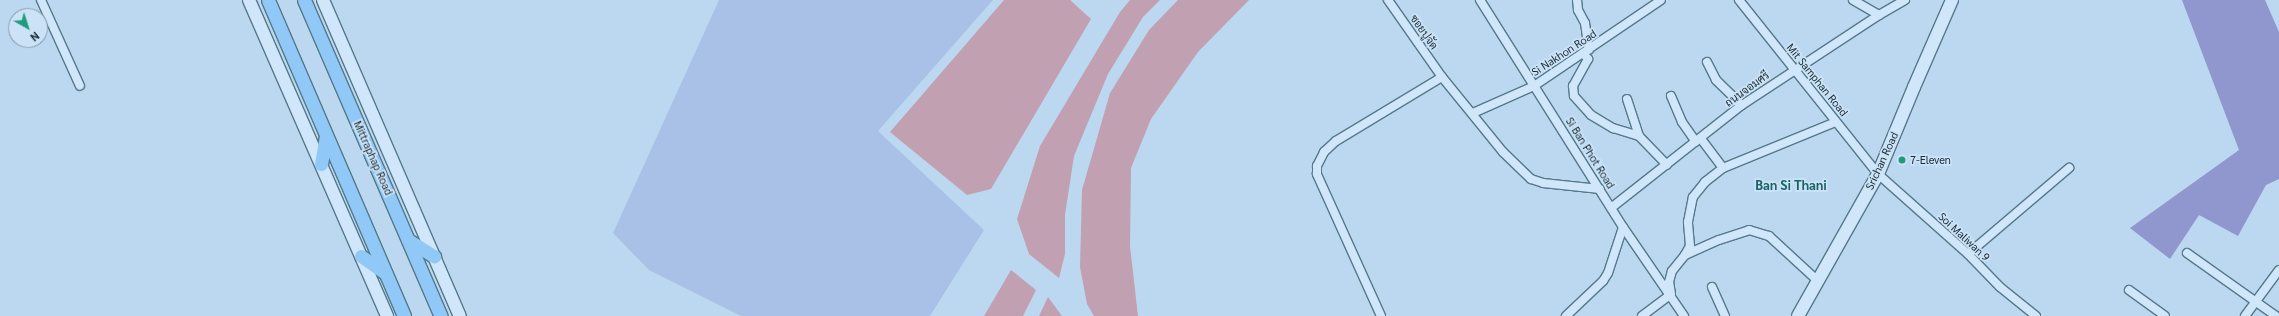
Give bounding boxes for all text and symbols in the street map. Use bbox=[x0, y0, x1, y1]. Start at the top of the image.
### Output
north arrow bbox=[8, 8, 48, 48]
street label: ซอยปูจัด bbox=[1407, 12, 1441, 52]
street label: Si Nakhon Road bbox=[1529, 27, 1599, 79]
text: N bbox=[28, 29, 43, 45]
street label: Mit Samphan Road bbox=[1784, 41, 1850, 119]
street label: ถนนจอมศรี bbox=[1722, 68, 1772, 110]
street label: Si Ban Phot Road bbox=[1563, 115, 1617, 191]
street label: Mittraphap Road bbox=[351, 119, 395, 197]
street label: Srichan Road bbox=[1863, 130, 1901, 192]
place label: 7-Eleven bbox=[1910, 153, 1951, 167]
marker: 7-Eleven bbox=[1897, 155, 1907, 165]
district label: Ban Si Thani bbox=[1755, 177, 1827, 193]
street label: Soi Maliwan 9 bbox=[1936, 210, 1992, 264]

